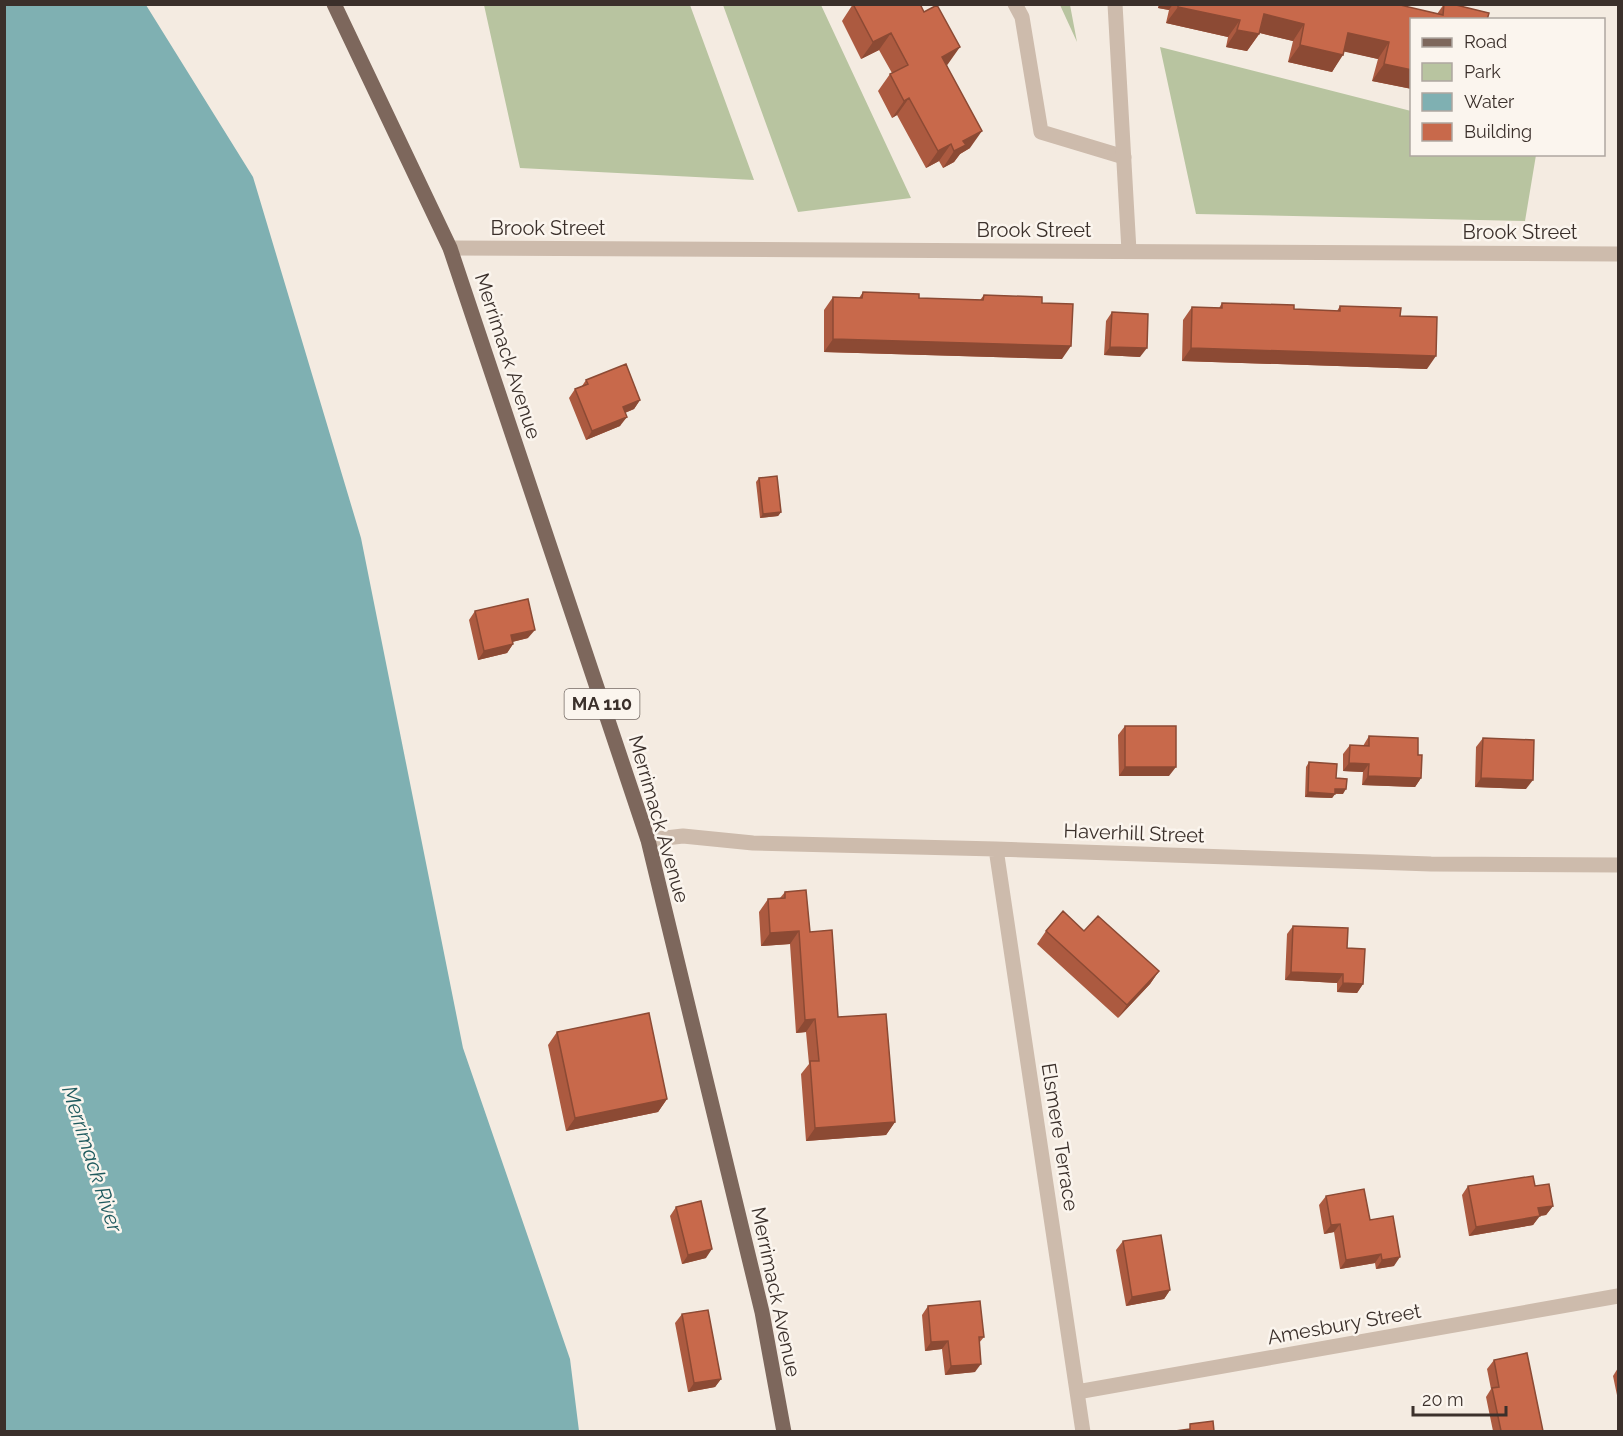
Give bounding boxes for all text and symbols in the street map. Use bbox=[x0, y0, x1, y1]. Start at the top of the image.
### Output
legend bbox=[1410, 18, 1605, 156]
text: Road bbox=[1464, 31, 1507, 52]
text: Park bbox=[1464, 61, 1501, 82]
text: Water bbox=[1464, 91, 1515, 112]
text: Building bbox=[1464, 121, 1532, 142]
street label: Brook Street bbox=[491, 216, 606, 240]
street label: Brook Street bbox=[977, 218, 1092, 242]
street label: Brook Street bbox=[1463, 220, 1578, 244]
street label: Merrimack Avenue bbox=[470, 270, 546, 442]
road number: MA 110 bbox=[564, 689, 640, 719]
street label: Merrimack Avenue bbox=[624, 733, 694, 906]
street label: Haverhill Street bbox=[1063, 819, 1205, 847]
street label: Elsmere Terrace bbox=[1036, 1061, 1084, 1213]
water label: Merrimack River bbox=[57, 1083, 128, 1236]
street label: Merrimack Avenue bbox=[746, 1205, 806, 1379]
street label: Amesbury Street bbox=[1265, 1299, 1423, 1349]
scale bar bbox=[1413, 1379, 1506, 1417]
text: 20 m bbox=[1422, 1389, 1464, 1410]

